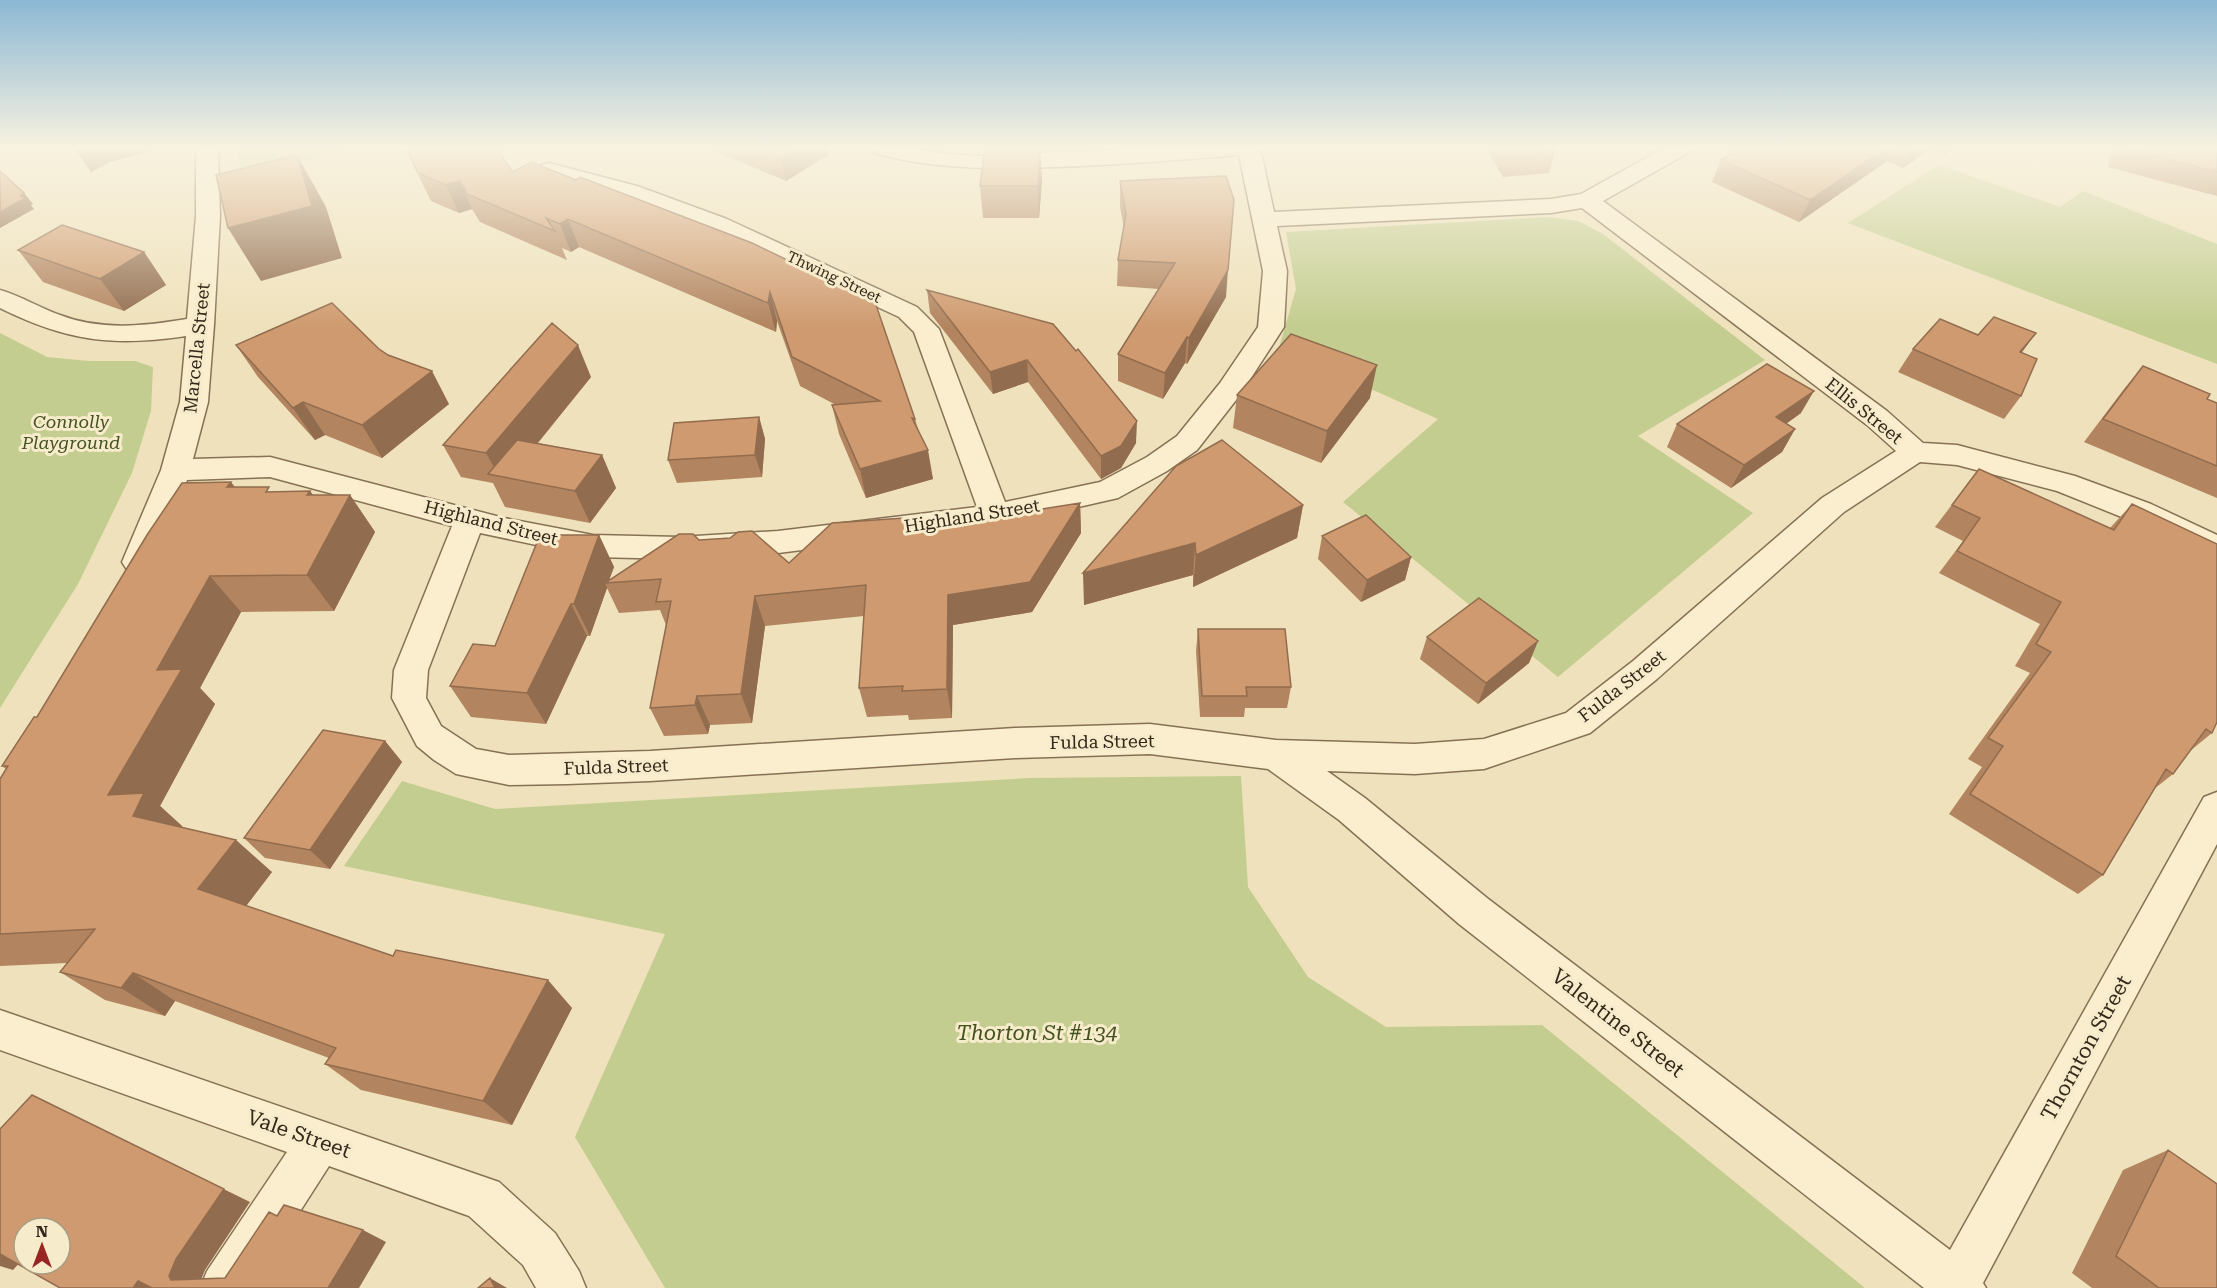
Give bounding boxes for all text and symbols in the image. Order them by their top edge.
street label: Thwing Street [784,247,884,307]
street label: Marcella Street [179,282,214,414]
street label: Ellis Street [1821,373,1907,448]
park label: Connolly Playground [21,411,120,453]
street label: Highland Street [903,494,1041,537]
street label: Highland Street [422,496,560,549]
street label: Fulda Street [1574,645,1670,726]
street label: Fulda Street [1049,730,1155,753]
street label: Fulda Street [563,754,669,779]
street label: Valentine Street [1547,964,1689,1082]
street label: Thornton Street [2036,971,2136,1125]
park label: Thorton St #134 [957,1021,1118,1045]
street label: Vale Street [244,1105,354,1163]
north arrow [12,1216,72,1276]
text: N [36,1222,48,1241]

